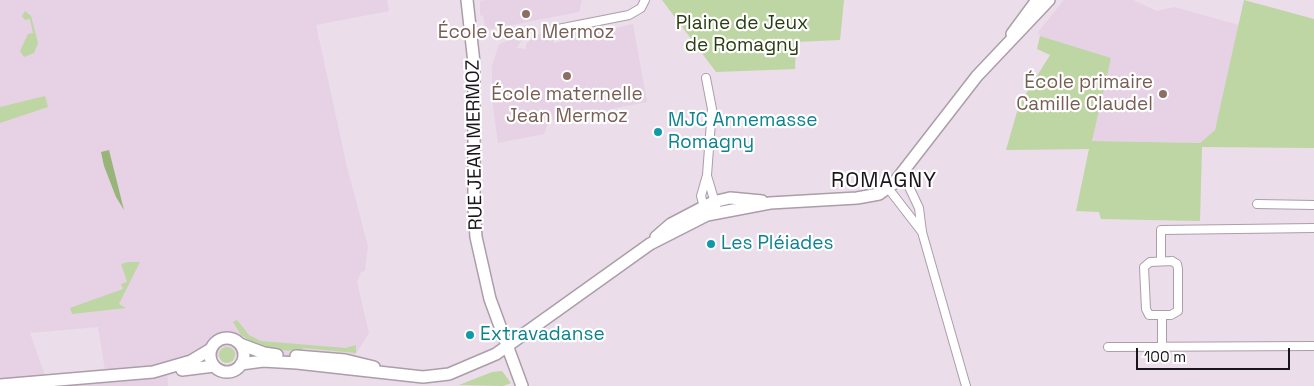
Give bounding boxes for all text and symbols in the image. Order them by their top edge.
marker: École Jean Mermoz [520,8,532,20]
park label: Plaine de Jeux de Romagny [676,13,808,57]
place label: École Jean Mermoz [438,22,614,44]
street label: RUE JEAN MERMOZ [462,60,488,230]
marker: École maternelle Jean Mermoz [561,70,573,82]
place label: École primaire Camille Claudel [1016,72,1153,116]
place label: École maternelle Jean Mermoz [491,84,643,128]
marker: École primaire Camille Claudel [1157,88,1169,100]
place label: MJC Annemasse Romagny [668,110,818,154]
marker: MJC Annemasse Romagny [652,126,664,138]
district label: ROMAGNY [830,168,938,194]
place label: Les Pléiades [721,233,834,255]
marker: Les Pléiades [705,238,717,250]
place label: Extravadanse [480,324,605,346]
marker: Extravadanse [464,329,476,341]
scale bar [1139,338,1293,370]
text: 100 m [1144,347,1186,366]

